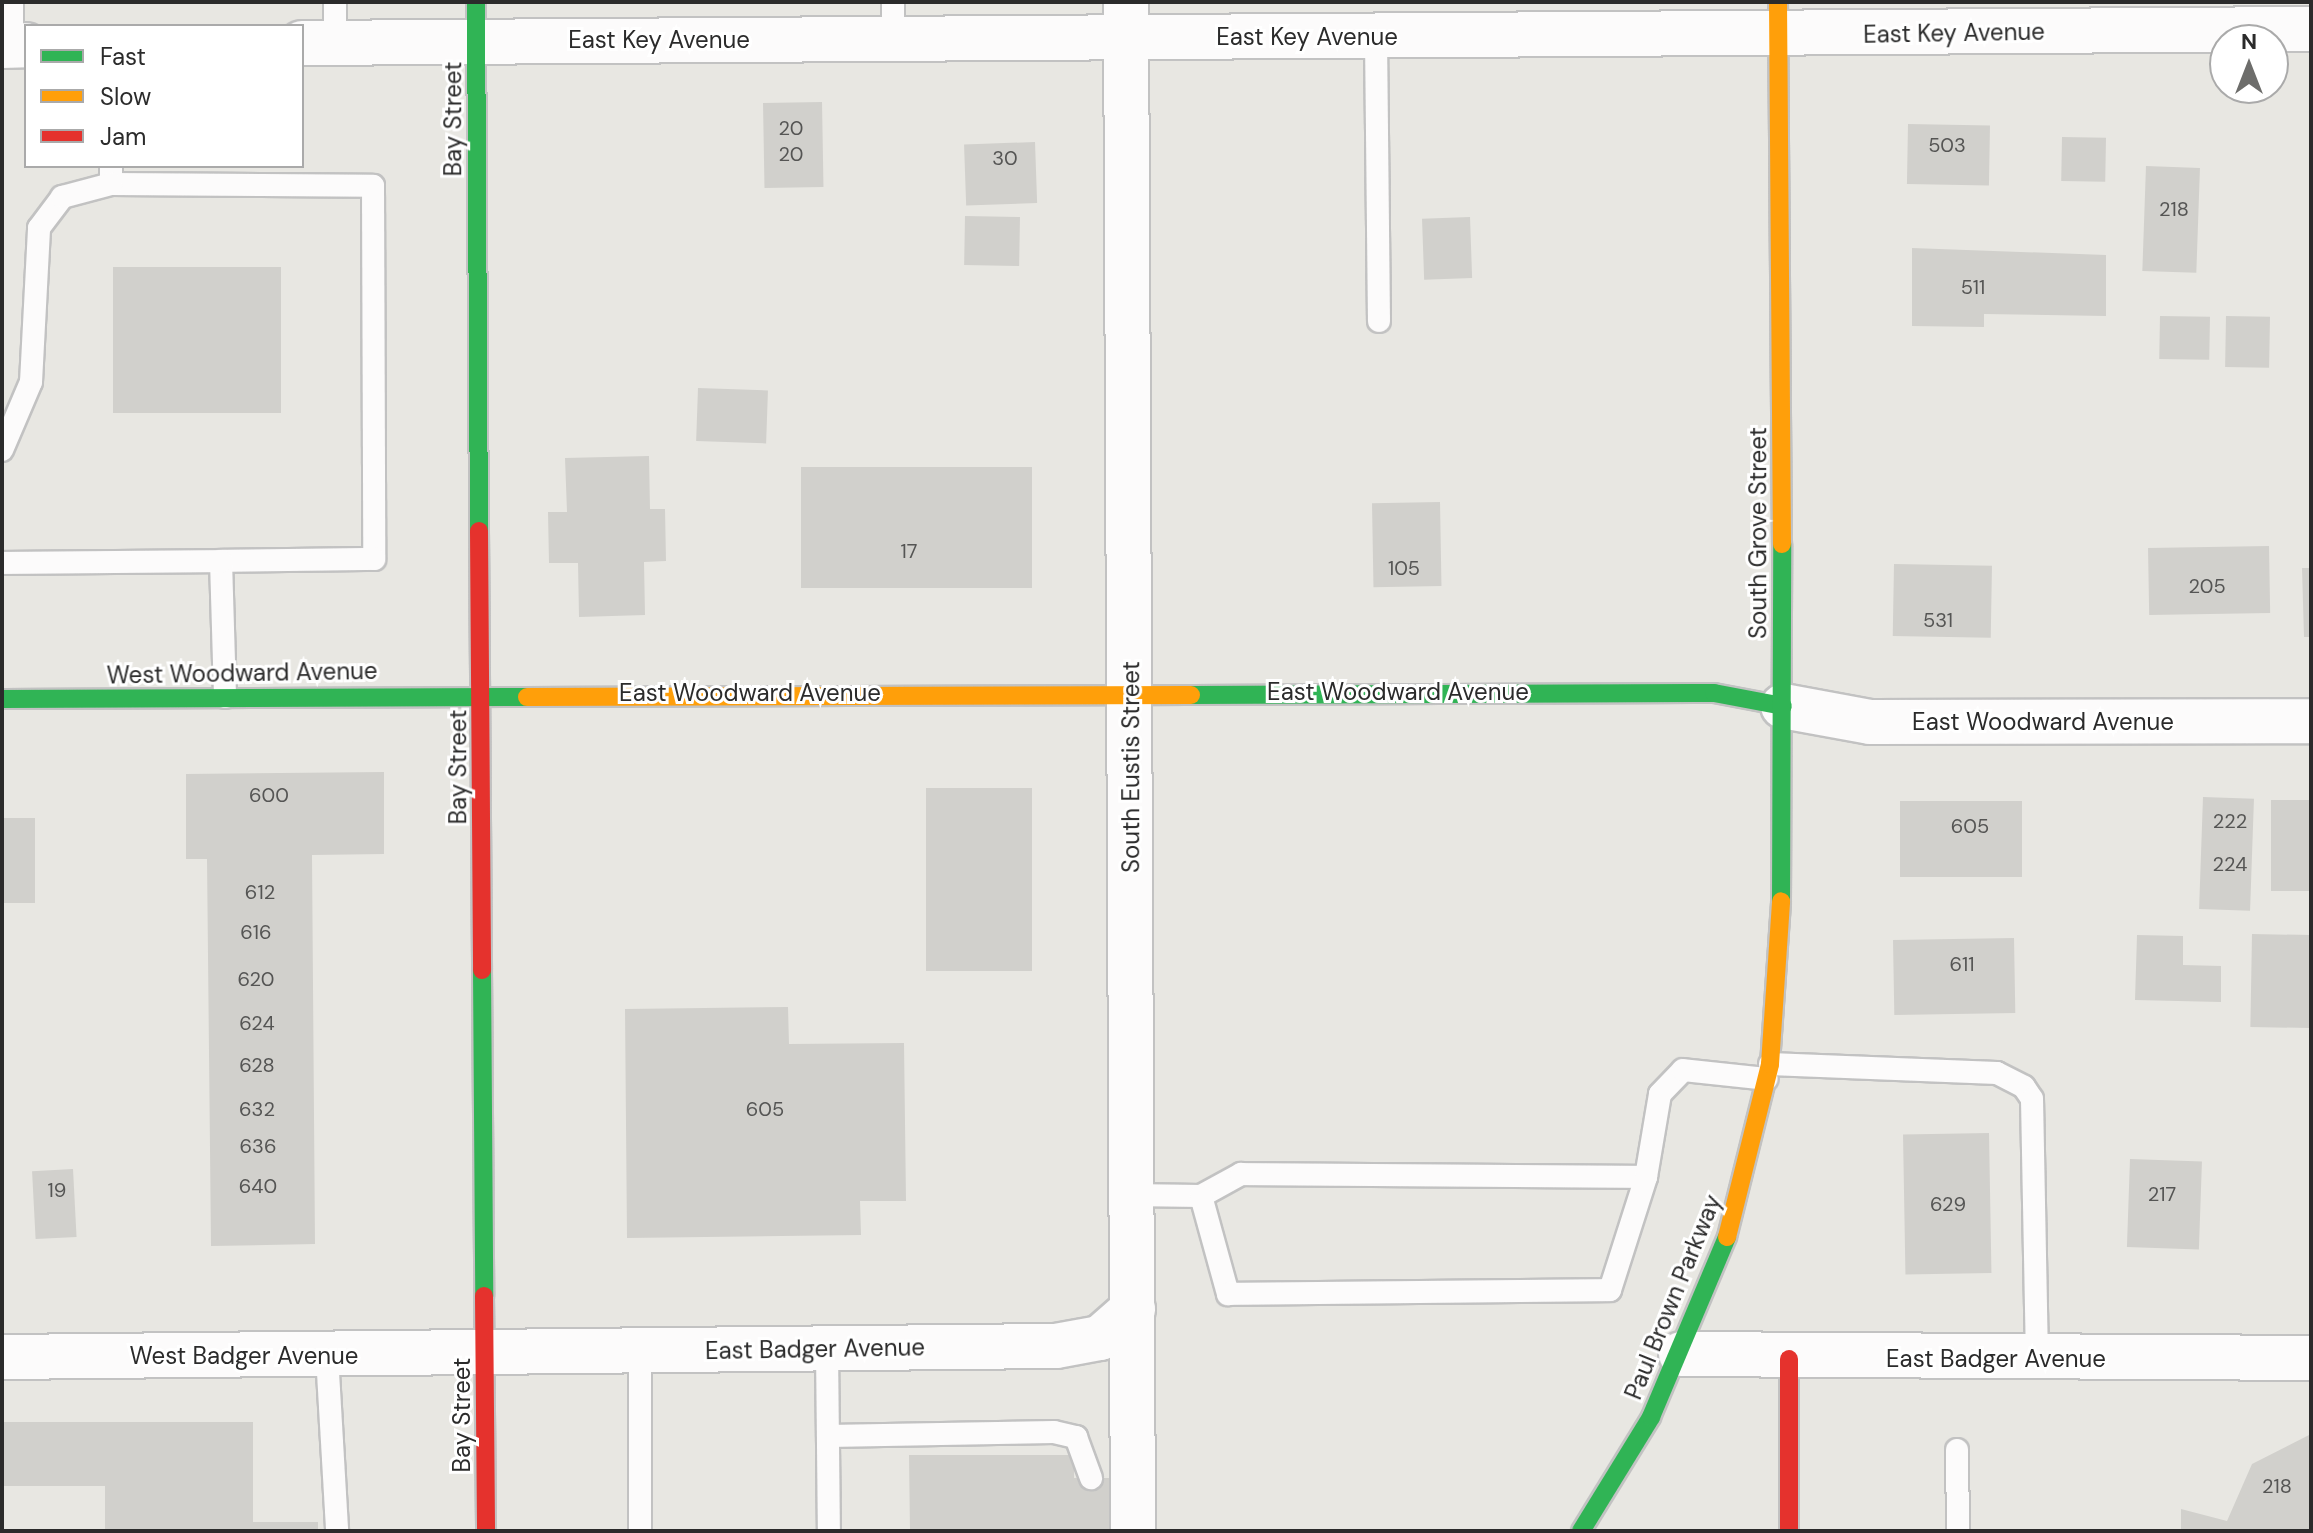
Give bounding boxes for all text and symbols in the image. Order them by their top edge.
street label: East Key Avenue [1863,17,2045,49]
street label: East Key Avenue [1216,23,1398,51]
legend [24,24,304,168]
north arrow [2209,24,2289,104]
street label: East Key Avenue [568,26,750,54]
text: N [2241,27,2257,56]
text: Fast [100,41,146,72]
street label: Bay Street [439,62,467,176]
text: Slow [100,81,151,112]
house number: 20 [779,116,803,140]
text: Jam [100,121,146,152]
house number: 503 [1928,133,1966,157]
house number: 20 [779,142,803,166]
house number: 30 [992,146,1018,170]
house number: 218 [2159,197,2189,221]
house number: 511 [1961,275,1985,299]
street label: South Grove Street [1744,427,1772,639]
house number: 17 [901,539,917,563]
house number: 105 [1388,556,1420,580]
house number: 205 [2188,574,2226,598]
house number: 531 [1923,608,1953,632]
street label: West Woodward Avenue [106,656,378,690]
street label: South Eustis Street [1117,661,1145,873]
street label: East Woodward Avenue [1267,678,1529,706]
street label: East Woodward Avenue [619,679,881,707]
street label: East Woodward Avenue [1912,708,2174,736]
street label: Bay Street [444,710,472,824]
house number: 600 [249,783,289,807]
house number: 222 [2213,809,2247,833]
house number: 605 [1951,814,1989,838]
house number: 224 [2213,852,2247,876]
house number: 612 [245,880,275,904]
house number: 616 [240,920,272,944]
house number: 611 [1949,952,1975,976]
house number: 620 [237,967,275,991]
house number: 624 [239,1011,275,1035]
house number: 628 [239,1053,275,1077]
house number: 632 [239,1097,275,1121]
house number: 605 [746,1097,784,1121]
house number: 636 [240,1134,276,1158]
house number: 640 [239,1174,277,1198]
house number: 19 [48,1178,66,1202]
house number: 217 [2148,1182,2176,1206]
street label: Paul Brown Parkway [1619,1190,1727,1404]
house number: 629 [1930,1192,1966,1216]
street label: East Badger Avenue [705,1333,925,1365]
street label: West Badger Avenue [130,1342,358,1370]
street label: East Badger Avenue [1886,1345,2106,1373]
street label: Bay Street [448,1358,476,1472]
house number: 218 [2262,1474,2292,1498]

